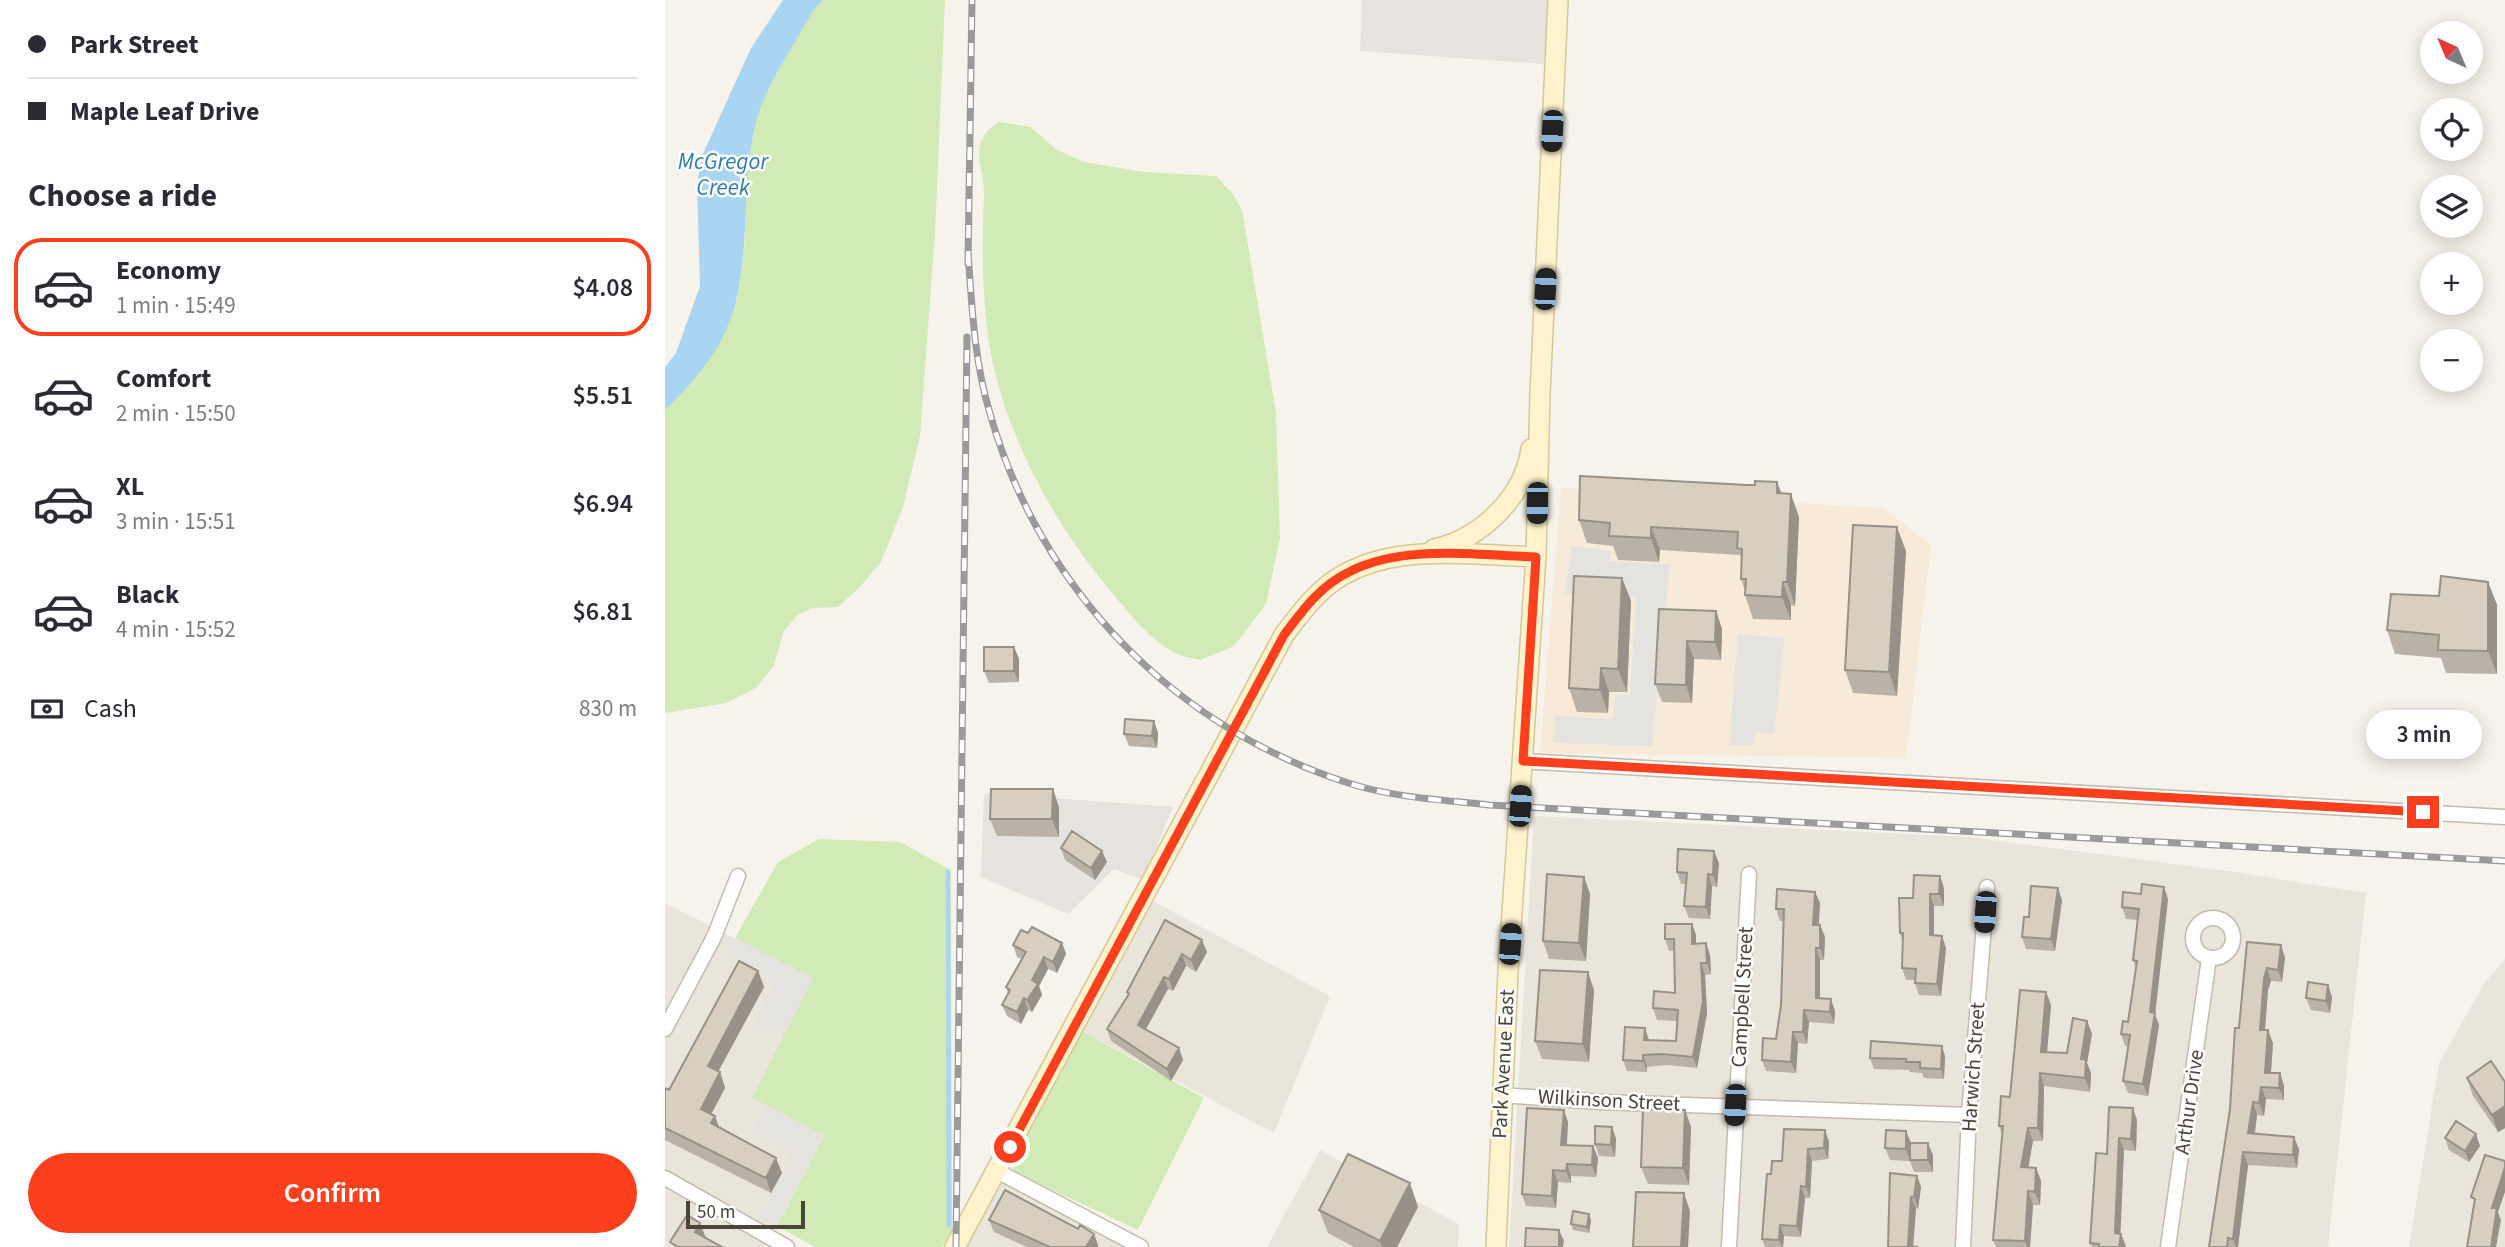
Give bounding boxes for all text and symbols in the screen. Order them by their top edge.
north arrow [2420,21,2483,84]
map controls [2420,21,2483,392]
text: Park Street [70,26,199,63]
text: Maple Leaf Drive [70,93,259,130]
button: locate [2420,98,2483,161]
car [1541,109,1564,153]
water label: McGregor Creek [678,145,769,204]
text: Choose a ride [28,173,217,219]
button: layers [2420,175,2483,238]
text: Economy [116,252,221,289]
button: + [2420,252,2483,315]
icon: car [32,256,95,319]
car [1534,267,1557,311]
text: $4.08 [572,269,633,306]
text: 1 min · 15:49 [116,289,236,322]
button: − [2420,329,2483,392]
text: Comfort [116,360,211,397]
icon: car [32,364,95,427]
text: $5.51 [572,377,633,414]
text: 2 min · 15:50 [116,397,236,430]
text: XL [116,468,144,505]
icon: car [32,472,95,535]
car [1527,482,1548,524]
text: $6.94 [572,485,633,522]
text: 3 min · 15:51 [116,505,236,538]
text: Black [116,576,179,613]
icon: car [32,580,95,643]
text: $6.81 [572,593,633,630]
text: 4 min · 15:52 [116,613,236,646]
icon: cash [28,690,66,728]
text: Cash [84,690,137,727]
text: 830 m [579,692,637,725]
callout: 3 min [2365,710,2481,760]
text: 3 min [2397,718,2451,751]
car [1509,784,1532,828]
route end [2407,796,2439,828]
car [1974,890,1997,934]
car [1499,922,1522,966]
street label: Campbell Street [1723,926,1761,1068]
street label: Park Avenue East [1484,989,1522,1139]
street label: Harwich Street [1954,1001,1992,1133]
street label: Arthur Drive [2167,1048,2211,1156]
street label: Wilkinson Street [1537,1081,1681,1119]
car [1724,1083,1747,1127]
route start [994,1131,1026,1163]
button: Confirm [28,1153,637,1233]
scale bar [686,1198,805,1230]
text: 50 m [697,1199,735,1226]

